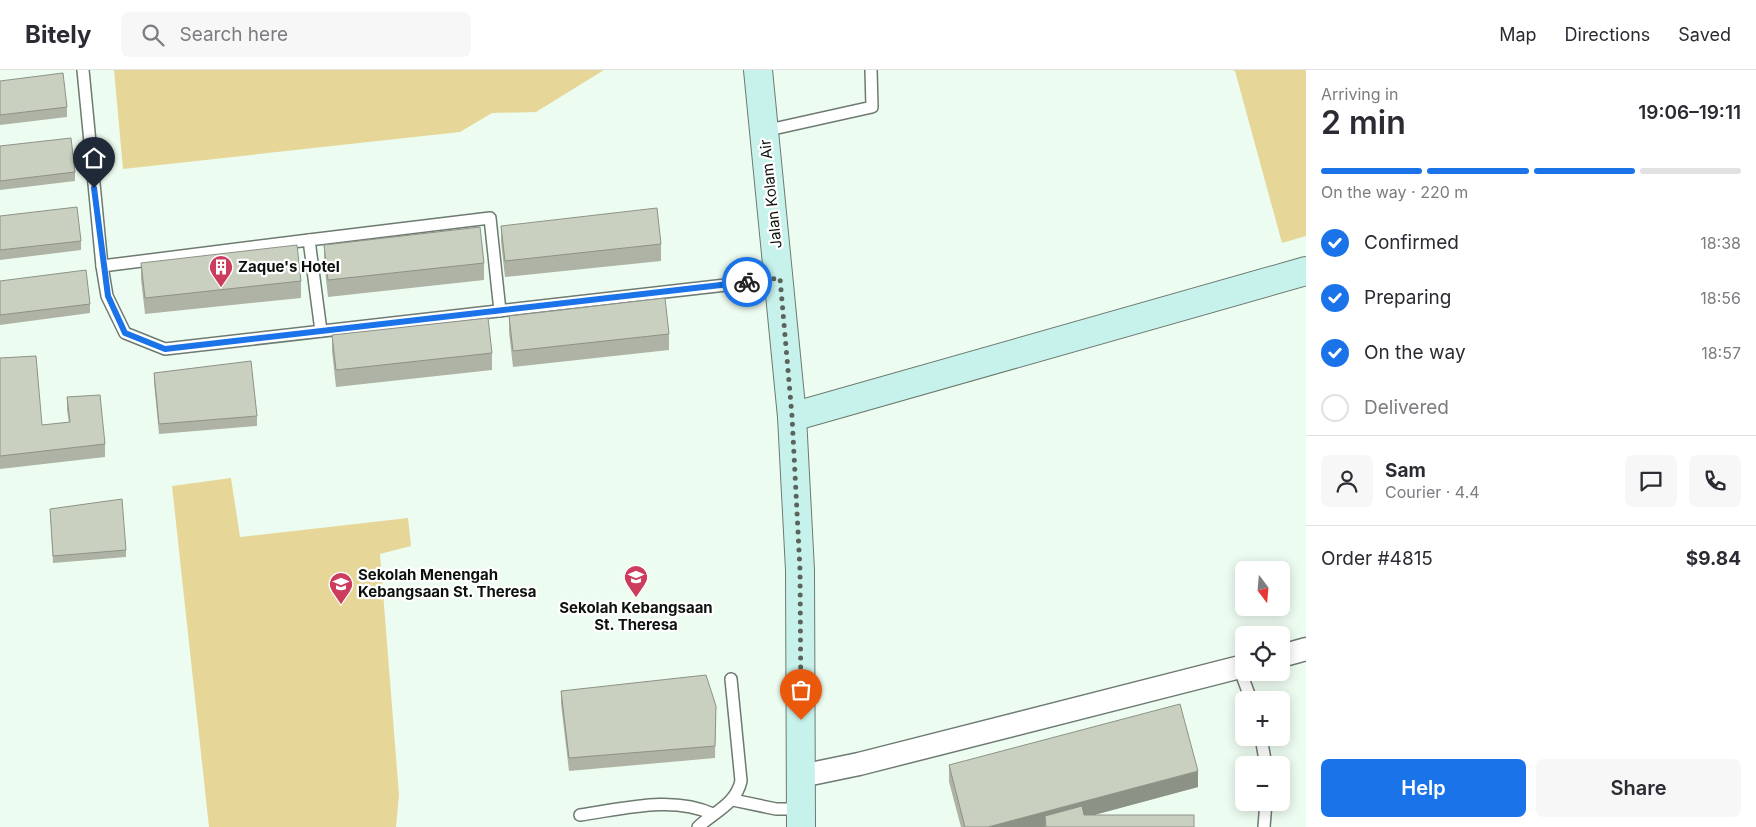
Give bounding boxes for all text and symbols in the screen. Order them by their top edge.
search box [121,12,471,57]
text: Bitely [25,20,91,49]
icon: search [139,21,167,49]
text: Search here [179,23,288,46]
text: Map [1499,24,1537,45]
text: Directions [1565,24,1650,45]
text: Saved [1678,24,1731,45]
text: Arriving in [1321,84,1398,104]
text: 19:06–19:11 [1638,101,1741,124]
text: 2 min [1321,103,1406,142]
pin [73,137,115,188]
street label: Jalan Kolam Air [755,138,786,250]
icon: home [80,144,108,172]
text: On the way · 220 m [1321,182,1468,202]
icon: check [1321,229,1349,257]
text: Confirmed [1364,231,1459,254]
text: 18:38 [1700,233,1741,253]
building icon: Zaque's Hotel [208,254,234,288]
place label: Zaque's Hotel [238,257,340,276]
courier [722,257,772,307]
icon: bike [733,268,761,296]
icon: check [1321,284,1349,312]
text: Preparing [1364,286,1451,309]
text: 18:56 [1700,288,1741,308]
icon: check [1321,339,1349,367]
text: On the way [1364,341,1466,364]
text: 18:57 [1701,343,1741,363]
text: Delivered [1364,396,1449,419]
button: person [1321,455,1373,507]
button: chat [1625,455,1677,507]
button: phone [1689,455,1741,507]
text: Sam [1385,459,1426,482]
text: Courier · 4.4 [1385,482,1480,502]
text: Order #4815 [1321,547,1433,570]
text: $9.84 [1686,547,1741,570]
north arrow [1235,561,1290,616]
map controls [1235,561,1290,811]
school or university icon: Sekolah Kebangsaan St. Theresa [623,564,649,598]
place label: Sekolah Menengah Kebangsaan St. Theresa [358,565,536,601]
school or university icon: Sekolah Menengah Kebangsaan St. Theresa [328,571,354,605]
place label: Sekolah Kebangsaan St. Theresa [559,598,713,634]
button: locate [1235,626,1290,681]
pin [780,669,822,720]
icon: bag [787,676,815,704]
button: + [1235,691,1290,746]
button: − [1235,756,1290,811]
button: Help [1321,759,1526,817]
button: Share [1536,759,1741,817]

